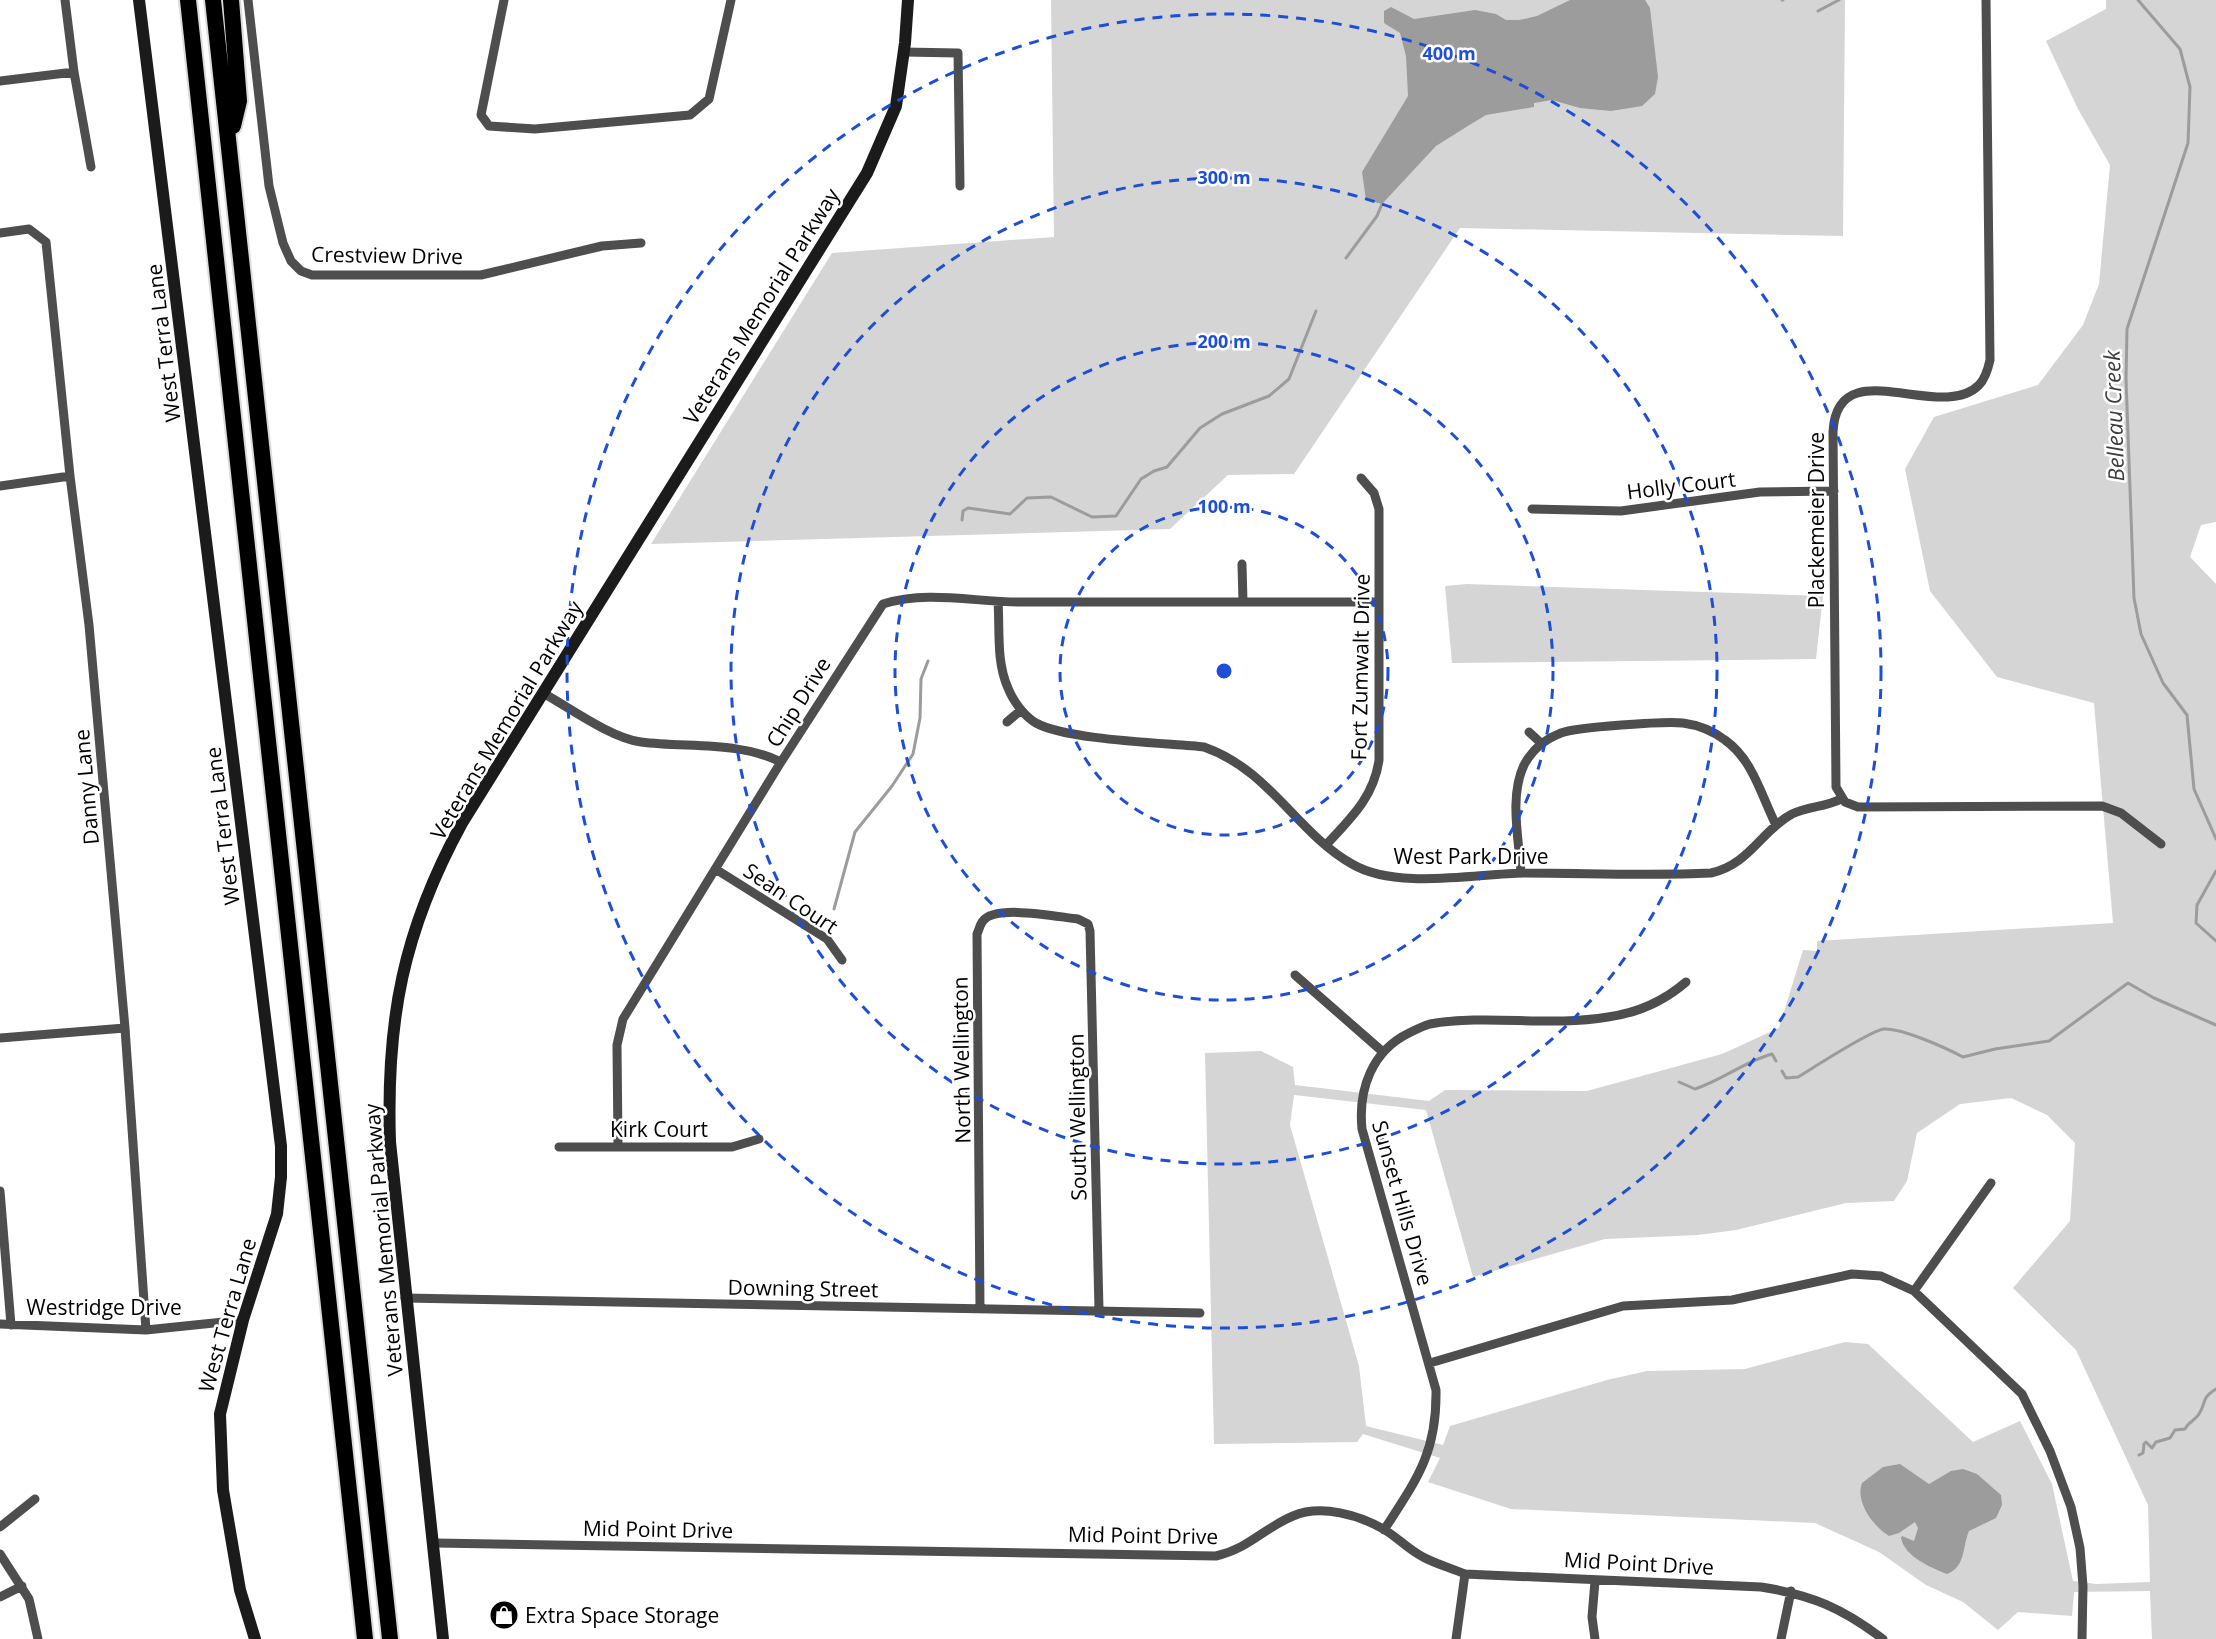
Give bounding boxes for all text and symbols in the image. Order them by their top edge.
text: 400 m [1422,41,1476,65]
text: 300 m [1197,165,1251,189]
street label: Veterans Memorial Parkway [677,182,846,429]
street label: Crestview Drive [311,240,463,270]
street label: West Terra Lane [139,262,187,424]
text: 200 m [1197,329,1251,353]
water label: Belleau Creek [2096,349,2130,482]
street label: Plackemeier Drive [1802,432,1830,608]
street label: Holly Court [1625,464,1737,506]
text: 100 m [1197,494,1251,518]
street label: Fort Zumwalt Drive [1344,573,1376,761]
street label: Veterans Memorial Parkway [424,595,589,844]
street label: Chip Drive [759,652,837,752]
centre of rings [1214,661,1234,681]
street label: Danny Lane [67,728,105,846]
street label: West Terra Lane [198,745,246,907]
street label: West Park Drive [1394,842,1548,870]
street label: Sean Court [738,856,844,940]
street label: North Wellington [946,976,976,1144]
street label: South Wellington [1062,1033,1092,1201]
street label: Veterans Memorial Parkway [357,1102,409,1378]
street label: Kirk Court [610,1115,708,1143]
street label: Sunset Hills Drive [1366,1117,1440,1289]
street label: West Terra Lane [192,1235,262,1395]
street label: Downing Street [727,1273,879,1303]
street label: Westridge Drive [26,1293,182,1321]
street label: Mid Point Drive [583,1514,733,1544]
street label: Mid Point Drive [1068,1520,1218,1550]
street label: Mid Point Drive [1563,1545,1715,1581]
shop icon: Extra Space Storage [488,1599,520,1631]
place label: Extra Space Storage [525,1601,719,1629]

